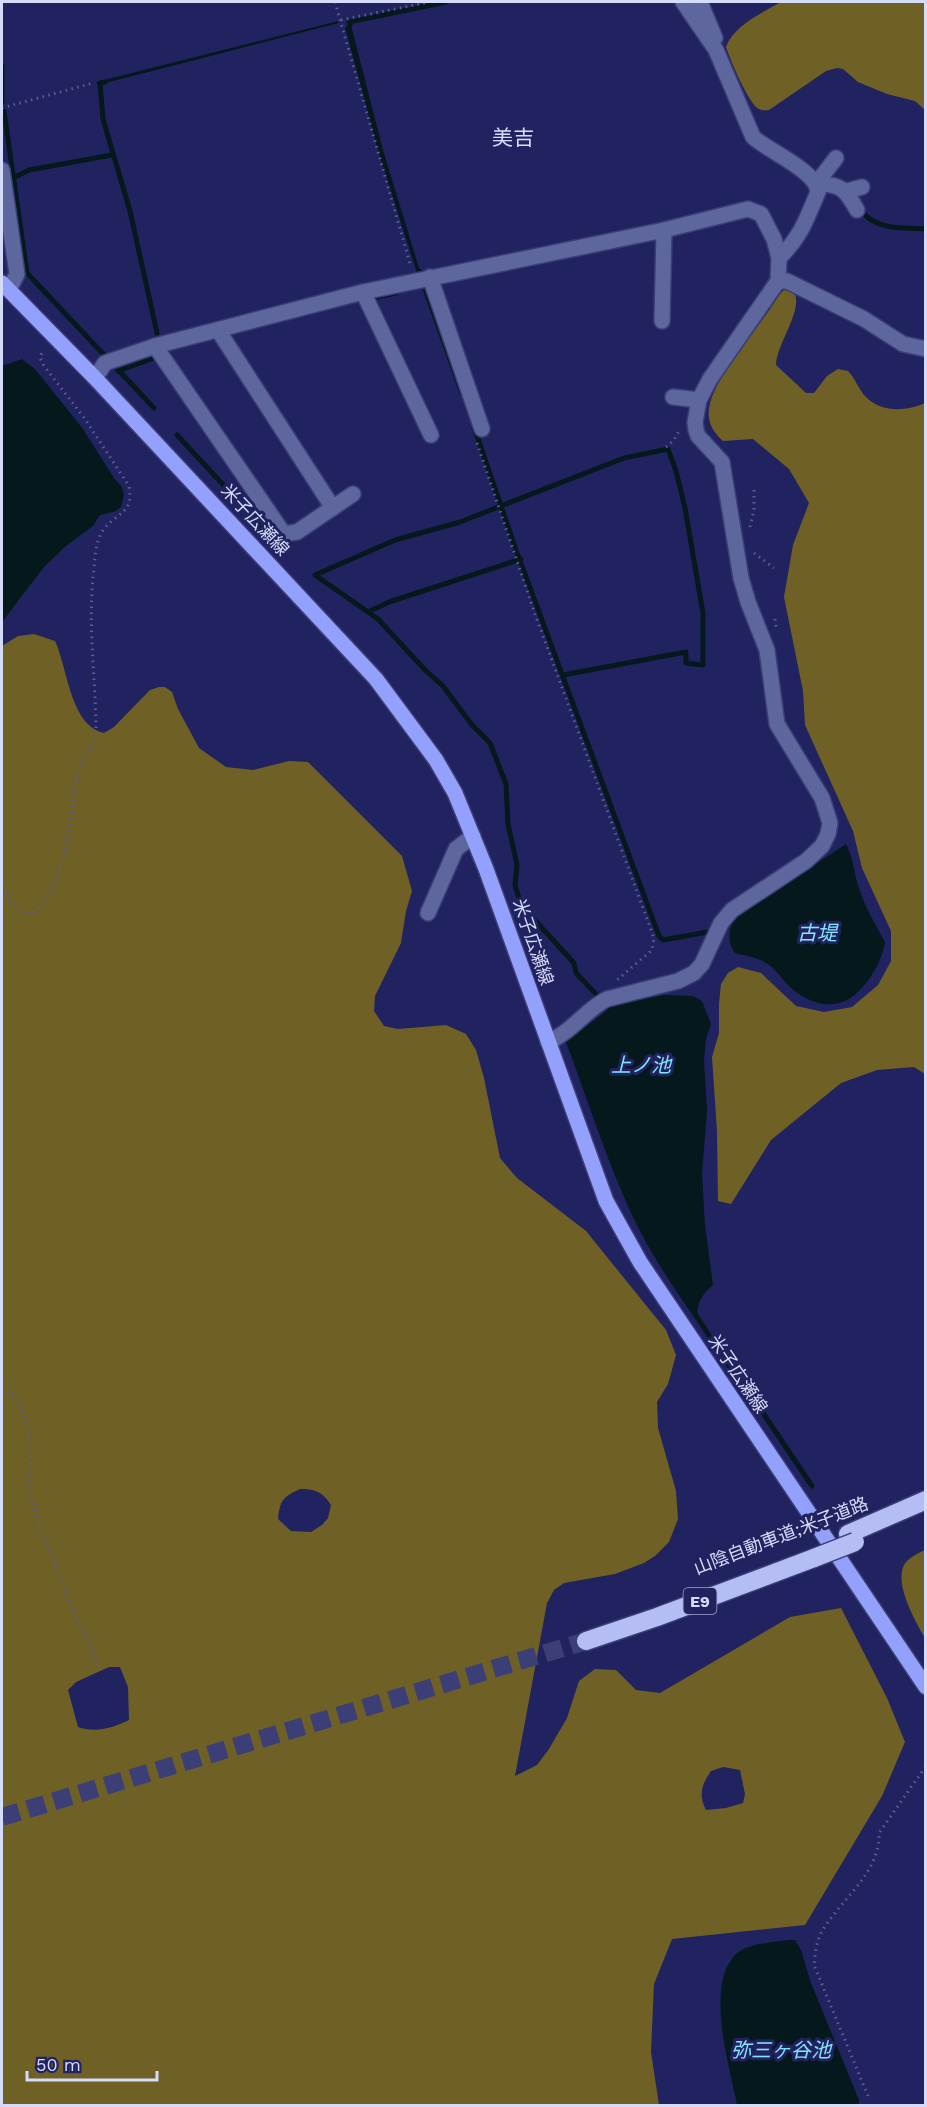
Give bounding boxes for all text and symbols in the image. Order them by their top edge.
district label: 美吉 [492,125,534,150]
street label: 米子広瀬線 [217,480,294,560]
street label: 米子広瀬線 [509,896,558,988]
water label: 古堤 [797,921,839,945]
water label: 上ノ池 [611,1053,673,1077]
street label: 米子広瀬線 [705,1331,772,1417]
street label: 山陰自動車道;米子道路 [691,1493,871,1579]
road number: E9 [684,1588,716,1614]
water label: 弥三ヶ谷池 [731,2038,833,2062]
scale bar [27,2044,158,2082]
text: 50 m [36,2054,81,2075]

